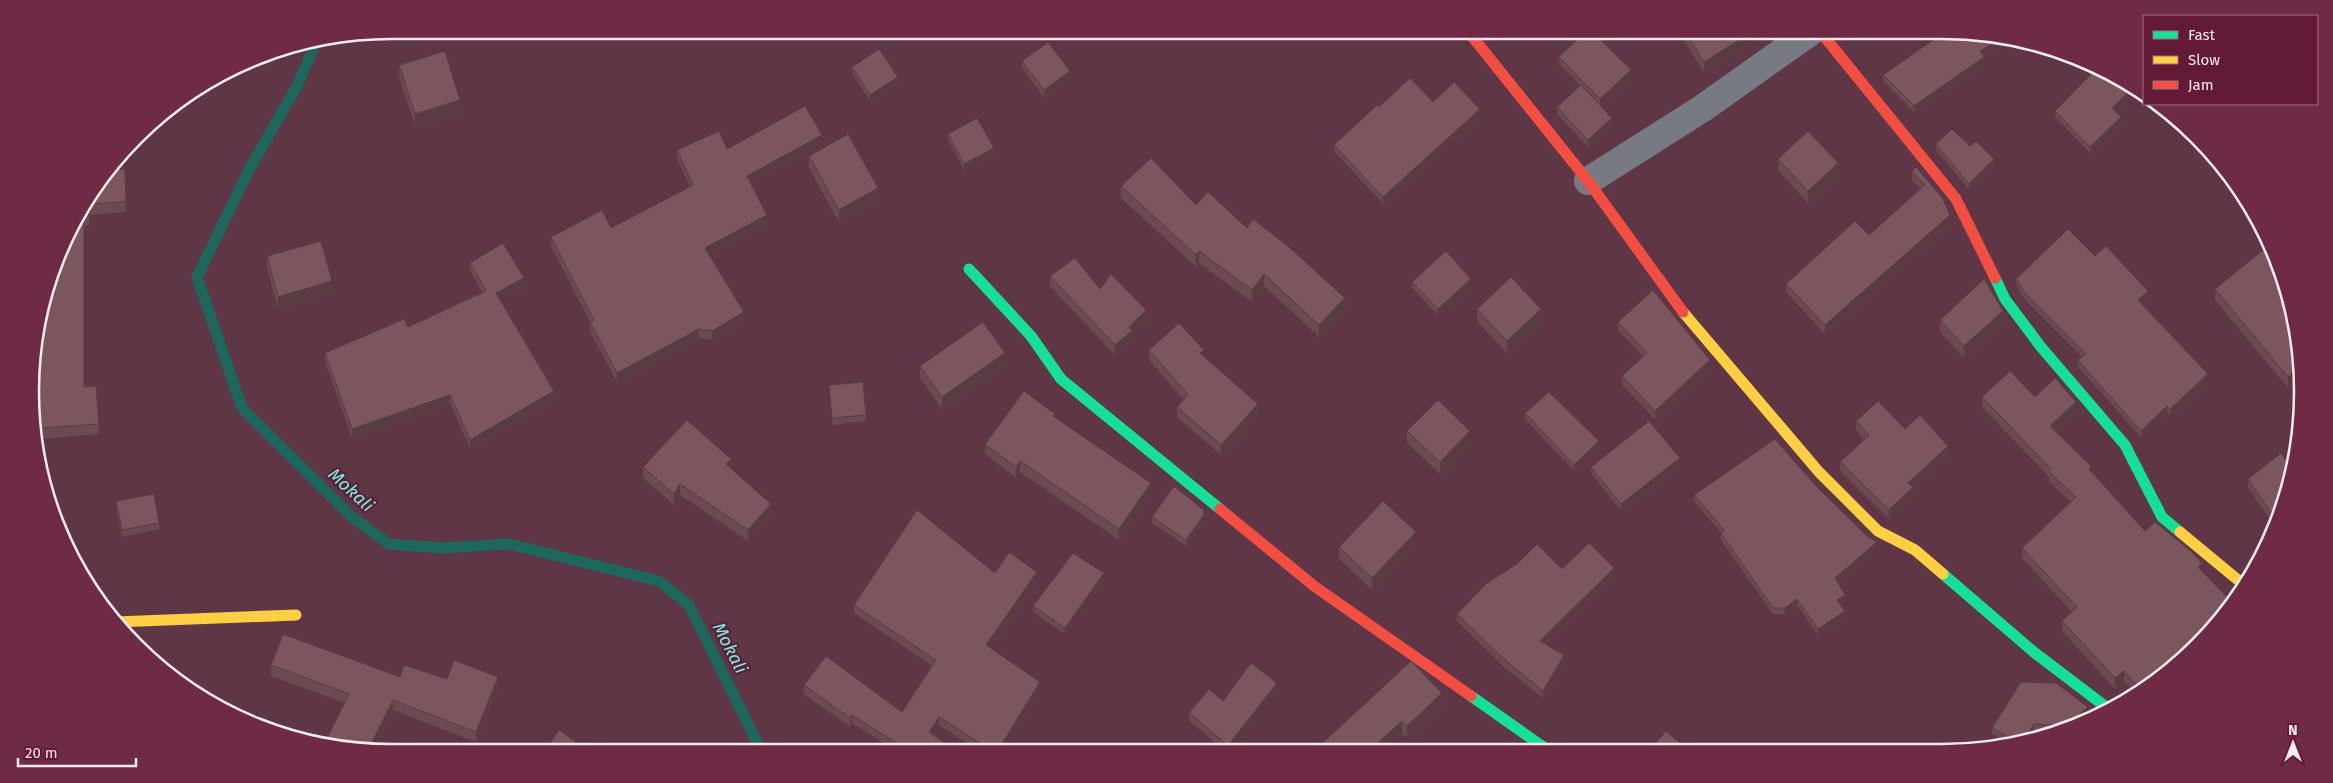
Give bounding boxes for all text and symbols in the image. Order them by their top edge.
legend [2143,15,2318,105]
text: Fast [2188,26,2215,44]
text: Slow [2188,51,2220,69]
text: Jam [2188,76,2214,94]
water label: Mokali [324,463,378,517]
water label: Mokali [708,619,752,677]
north arrow [2268,718,2318,768]
text: N [2288,722,2298,739]
scale bar [18,736,135,768]
text: 20 m [25,744,58,762]

